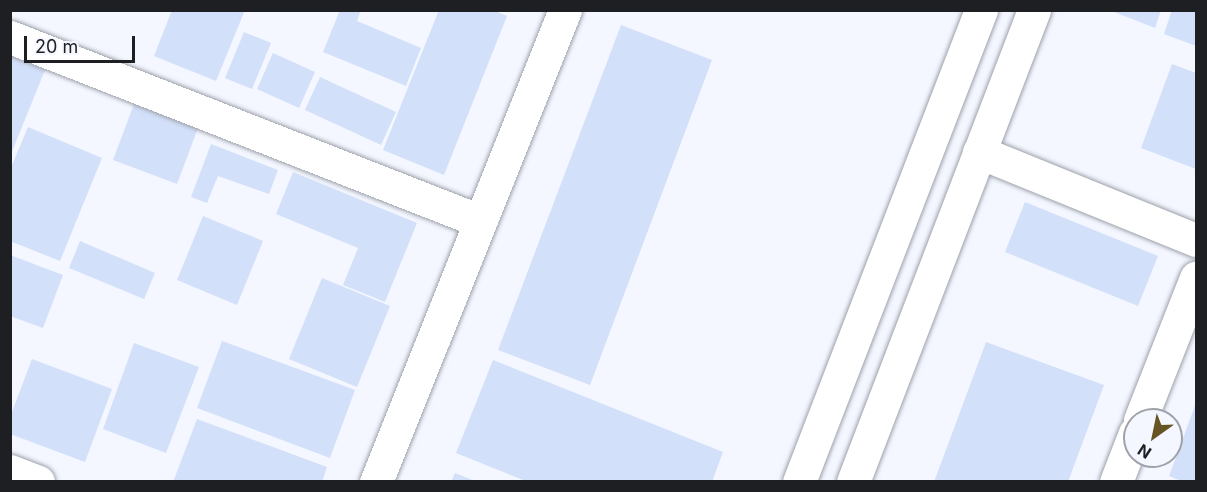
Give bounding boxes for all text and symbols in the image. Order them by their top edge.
scale bar [27,24,138,62]
text: 20 m [35,36,78,57]
north arrow [1123,408,1183,468]
text: N [1134,440,1155,463]

